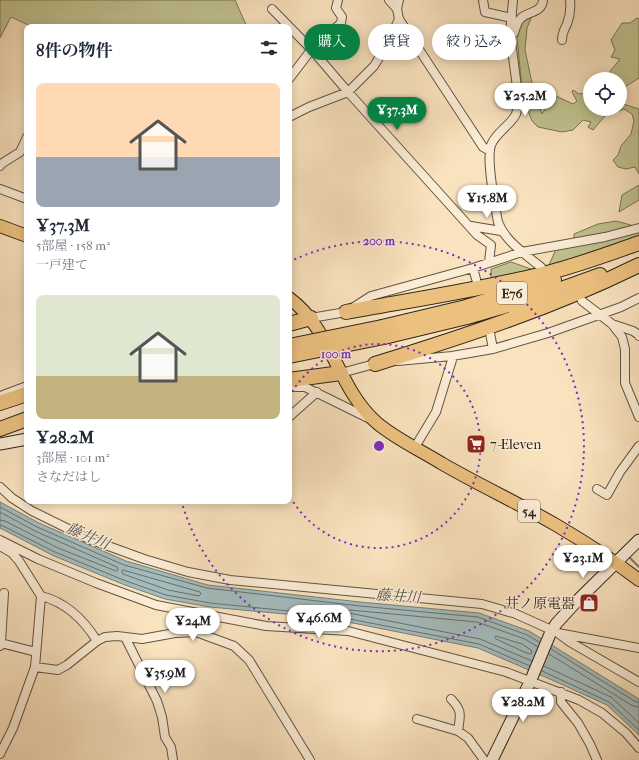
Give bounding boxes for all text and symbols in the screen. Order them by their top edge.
chip: 購入 [304,24,360,60]
chip: 賃貸 [368,24,424,60]
chip: 絞り込み [432,24,516,60]
icon: filters [258,37,280,59]
text: 8件の物件 [36,40,113,60]
map controls [583,72,627,116]
button: locate [583,72,627,116]
pin: ¥25.2M [492,83,558,117]
text: ¥25.2M [503,88,547,103]
pin: ¥37.3M [364,97,430,131]
text: ¥37.3M [376,102,418,117]
icon: home [122,109,194,181]
pin: ¥15.8M [454,185,520,219]
text: ¥15.8M [466,190,508,205]
text: ¥37.3M [36,215,90,235]
text: 200 m [363,234,396,248]
text: 5部屋 · 158 m² [36,238,110,253]
text: 一戸建て [36,257,88,272]
road number: E76 [497,282,527,304]
icon: home [122,321,194,393]
text: 100 m [321,347,352,361]
text: ¥28.2M [36,427,94,447]
supermarket icon: 7-Eleven [465,433,487,455]
place label: 7-Eleven [490,436,541,453]
centre of rings [372,439,386,453]
text: 3部屋 · 101 m² [36,450,109,465]
text: さなだはし [36,469,101,484]
road number: 54 [518,500,540,522]
water label: 藤井川 [64,519,114,554]
pin: ¥23.1M [550,545,616,579]
text: ¥23.1M [562,550,604,565]
water label: 藤井川 [375,585,423,607]
shop icon: 井ノ原電器 [578,592,600,614]
place label: 井ノ原電器 [505,595,575,612]
pin: ¥46.6M [286,605,352,639]
pin: ¥24M [169,608,217,642]
text: ¥46.6M [296,610,342,625]
text: ¥24M [175,613,211,628]
pin: ¥35.9M [132,660,198,694]
text: ¥35.9M [144,665,186,680]
pin: ¥28.2M [490,689,556,723]
text: ¥28.2M [501,694,545,709]

